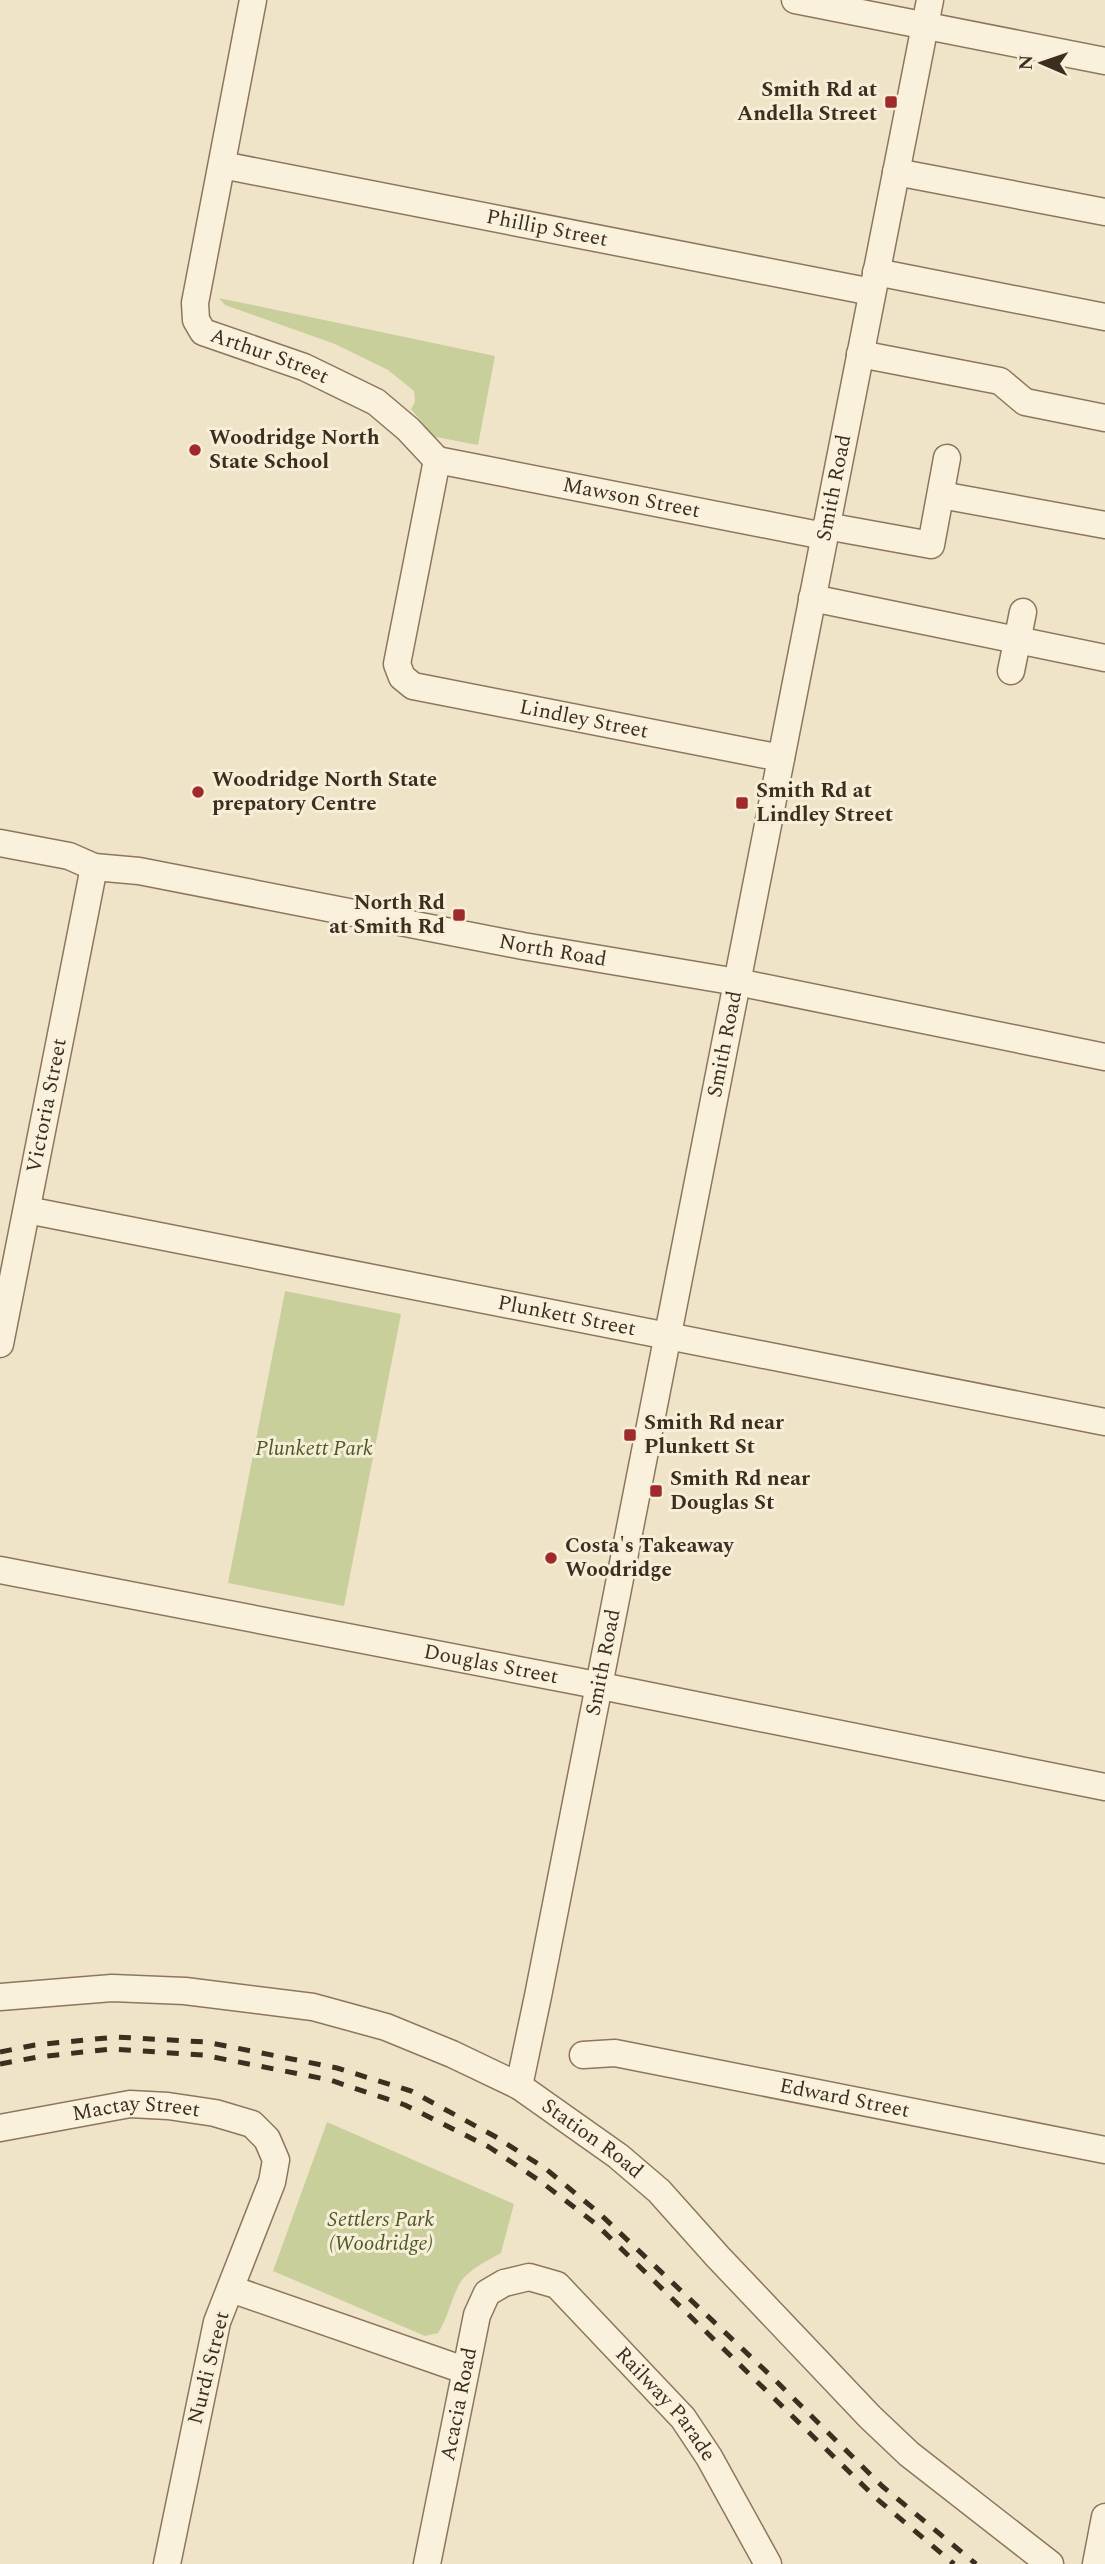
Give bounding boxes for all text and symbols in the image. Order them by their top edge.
north arrow [1007,28,1077,98]
text: N [1012,54,1041,71]
place label: Smith Rd at Andella Street [737,74,877,130]
marker: Smith Rd at Andella Street [883,94,899,110]
street label: Phillip Street [483,201,610,256]
street label: Arthur Street [206,320,334,393]
place label: Woodridge North State School [209,422,380,478]
street label: Smith Road [808,432,860,544]
marker: Woodridge North State School [187,442,203,458]
street label: Mawson Street [560,469,703,527]
street label: Lindley Street [517,691,651,748]
place label: Woodridge North State prepatory Centre [212,764,437,820]
place label: Smith Rd at Lindley Street [756,775,893,831]
marker: Woodridge North State prepatory Centre [190,784,206,800]
marker: Smith Rd at Lindley Street [734,795,750,811]
place label: North Rd at Smith Rd [329,887,445,943]
marker: North Rd at Smith Rd [451,907,467,923]
street label: North Road [496,926,609,976]
street label: Smith Road [699,988,751,1100]
street label: Victoria Street [18,1035,76,1176]
street label: Plunkett Street [495,1287,639,1345]
place label: Smith Rd near Plunkett St [644,1407,784,1463]
marker: Smith Rd near Plunkett St [622,1427,638,1443]
park label: Plunkett Park [255,1433,373,1465]
place label: Smith Rd near Douglas St [670,1463,810,1519]
marker: Smith Rd near Douglas St [648,1483,664,1499]
place label: Costa's Takeaway Woodridge [565,1530,735,1586]
marker: Costa's Takeaway Woodridge [543,1550,559,1566]
street label: Smith Road [577,1606,630,1718]
street label: Douglas Street [421,1636,561,1693]
street label: Edward Street [777,2070,912,2127]
street label: Mactay Street [70,2088,202,2130]
street label: Station Road [535,2091,650,2187]
park label: Settlers Park (Woodridge) [328,2204,435,2260]
street label: Nurdi Street [179,2308,239,2428]
street label: Railway Parade [607,2339,724,2468]
street label: Acacia Road [432,2345,486,2464]

